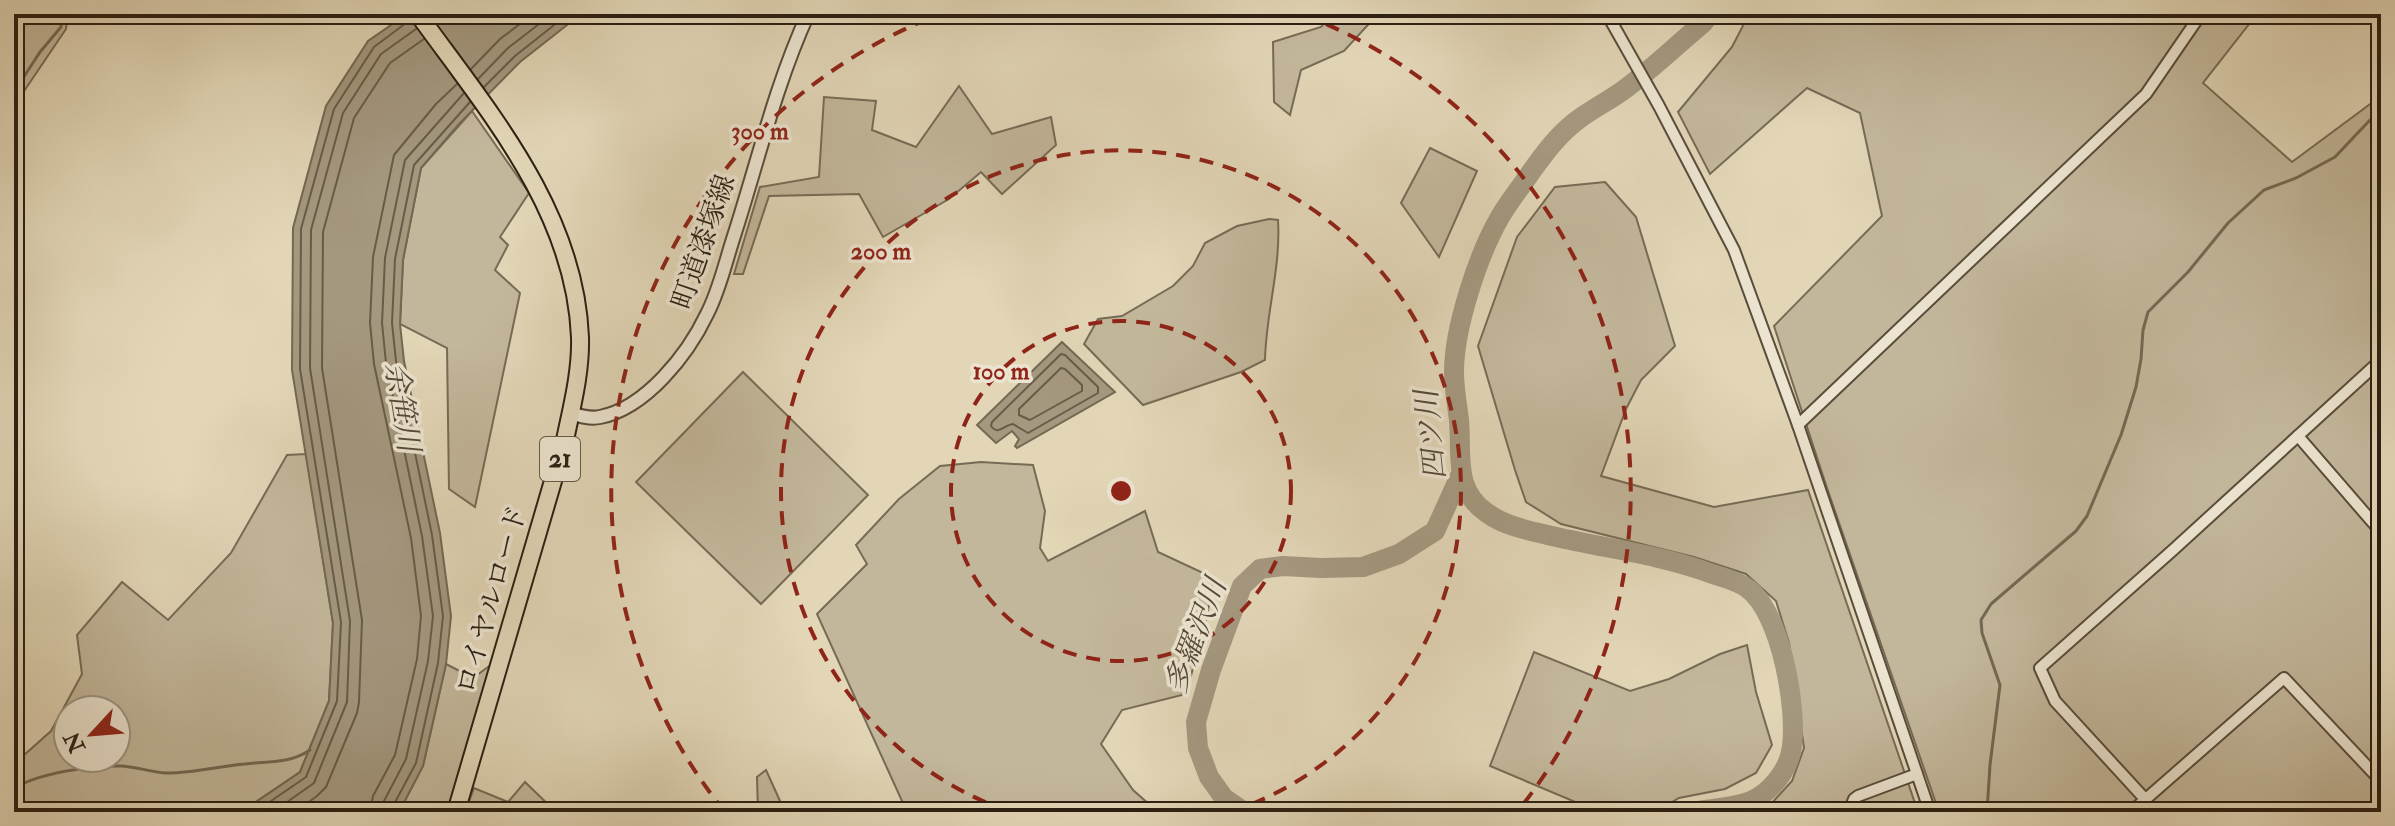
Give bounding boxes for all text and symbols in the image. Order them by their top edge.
text: 300 m [731,116,789,147]
street label: 町道漆塚線 [665,170,743,314]
text: 200 m [851,236,912,267]
text: 100 m [973,356,1030,387]
water label: 余笹川 [377,360,428,457]
water label: 四ツ川 [1408,385,1454,482]
road number: 21 [540,437,580,481]
centre of rings [1107,477,1135,505]
street label: ロイヤルロード [448,502,536,698]
water label: 多羅沢川 [1157,571,1236,699]
north arrow [52,694,132,774]
text: N [58,727,92,758]

